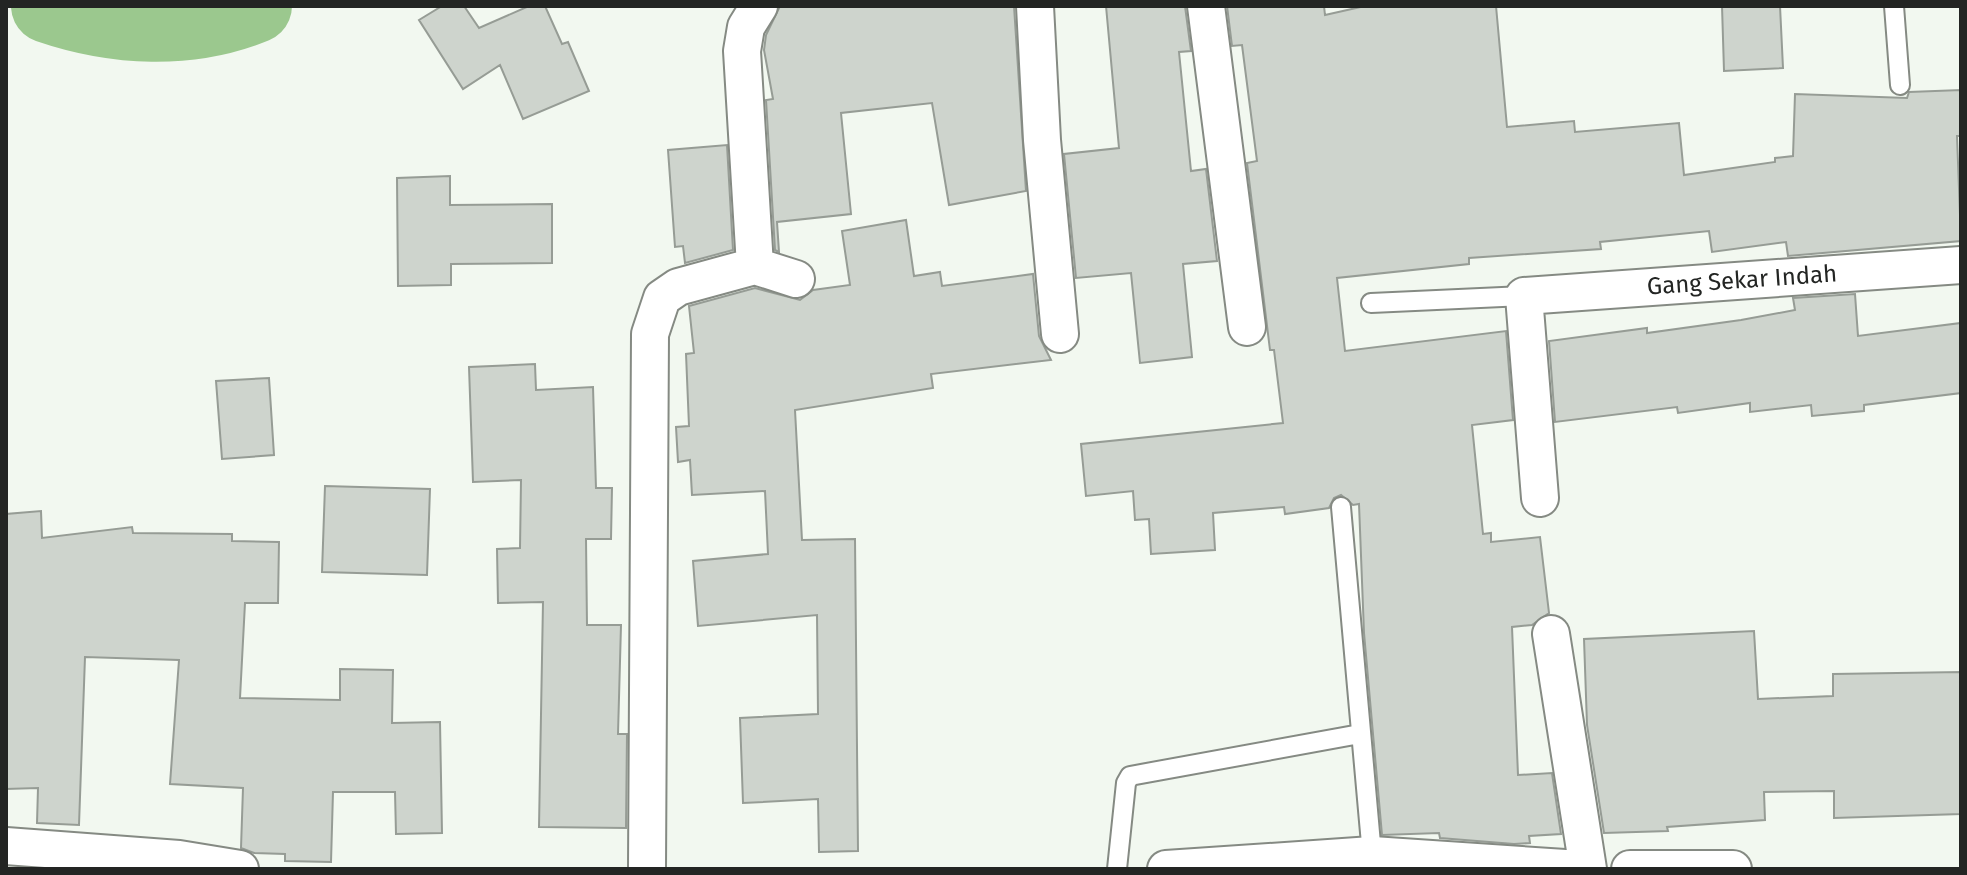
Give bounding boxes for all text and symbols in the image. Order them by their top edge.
street label: Gang Sekar Indah [1646,259,1838,301]

